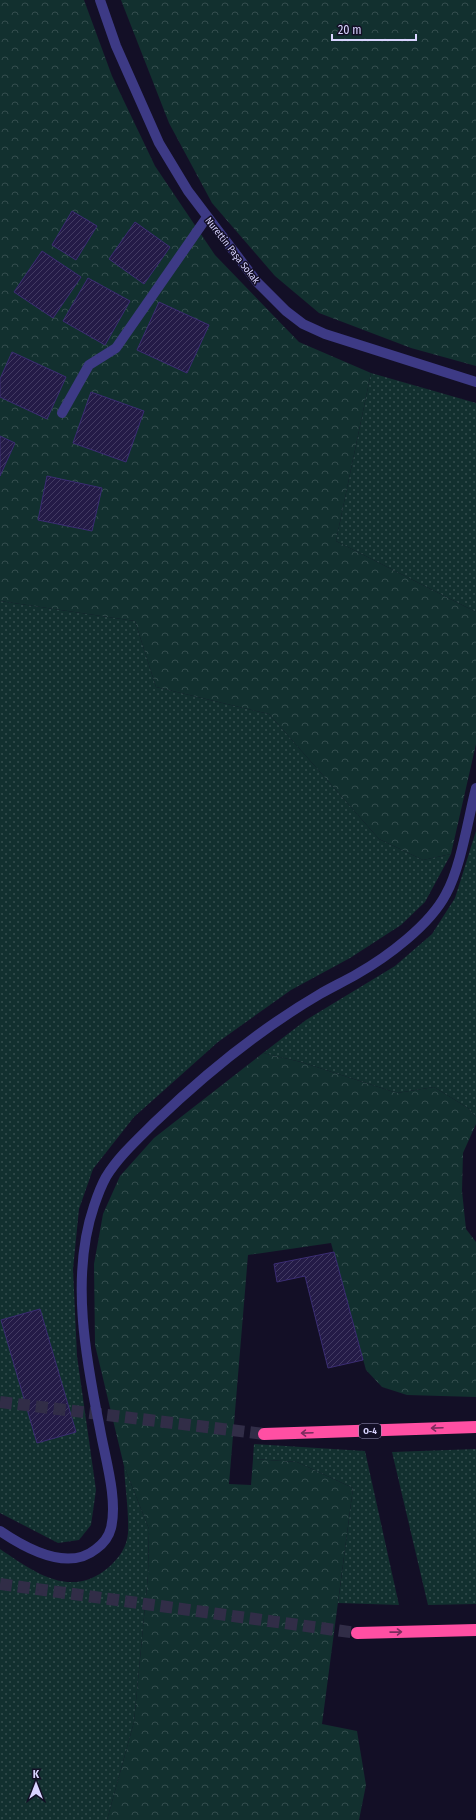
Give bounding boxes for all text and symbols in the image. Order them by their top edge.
scale bar [332,16,416,42]
text: 20 m [338,23,362,37]
street label: Nurettin Paşa Sokak [202,215,262,287]
road number: O-4 [359,1424,381,1438]
one-way arrow [431,1425,444,1432]
one-way arrow [301,1429,314,1437]
one-way arrow [389,1628,402,1636]
north arrow [16,1764,56,1804]
text: K [33,1768,40,1781]

